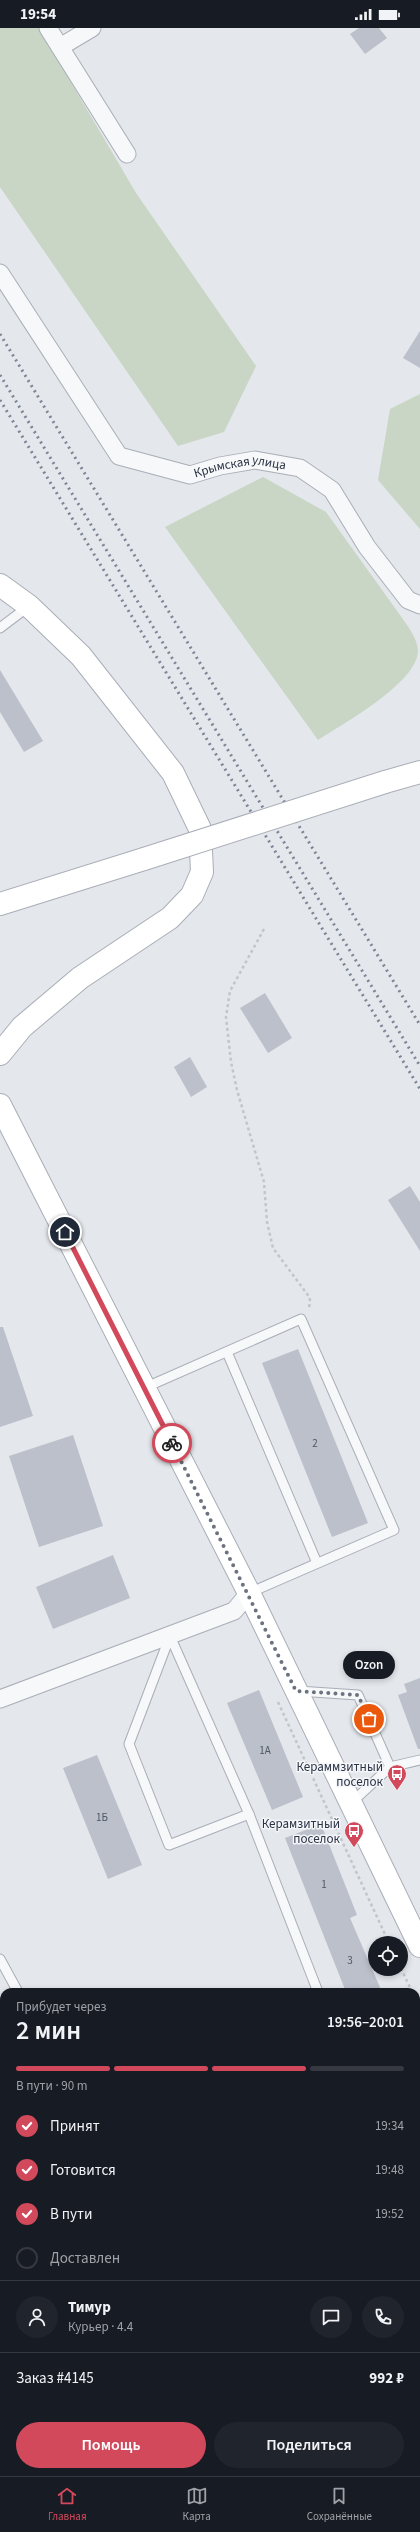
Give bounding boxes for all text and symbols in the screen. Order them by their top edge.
text: 19:54 [20,4,56,25]
street label: Крымская улица [191,451,287,482]
pin [48,1215,82,1249]
icon: home [54,1221,76,1243]
courier [152,1423,192,1463]
icon: bike [161,1432,183,1454]
house number: 2 [312,1436,318,1451]
callout: Ozon [343,1651,395,1679]
text: Ozon [355,1656,383,1674]
pin [352,1702,386,1736]
icon: bag [358,1708,380,1730]
house number: 1А [259,1743,271,1758]
place label: Кераммзитный поселок [296,1758,384,1791]
bus stop icon: Кераммзитный поселок [386,1763,408,1791]
house number: 1Б [96,1810,108,1825]
place label: Керамзитный поселок [262,1815,341,1848]
bus stop icon: Керамзитный поселок [343,1820,365,1848]
house number: 1 [321,1877,327,1892]
map controls [368,1936,408,1976]
button: locate [368,1936,408,1976]
house number: 3 [347,1953,353,1968]
text: Прибудет через [16,1998,106,2016]
text: 2 мин [16,2012,81,2049]
text: 19:56–20:01 [327,2012,404,2033]
text: В пути · 90 m [16,2077,88,2095]
icon: check [16,2115,38,2137]
text: Принят [50,2116,100,2137]
text: 19:34 [375,2117,404,2135]
icon: check [16,2159,38,2181]
text: Готовится [50,2160,116,2181]
text: 19:48 [375,2161,404,2179]
icon: check [16,2203,38,2225]
text: В пути [50,2204,93,2225]
text: 19:52 [375,2205,404,2223]
text: Доставлен [50,2248,120,2269]
button: person [16,2296,58,2338]
button: chat [310,2296,352,2338]
button: phone [362,2296,404,2338]
text: Тимур [68,2297,111,2318]
text: Курьер · 4.4 [68,2318,133,2336]
text: Заказ #4145 [16,2368,94,2389]
text: 992 ₽ [369,2368,404,2389]
button: Помощь [16,2422,206,2468]
button: Поделиться [214,2422,404,2468]
tab: Главная [48,2485,87,2524]
tab: Карта [183,2485,211,2524]
tab: Сохранённые [307,2485,372,2524]

